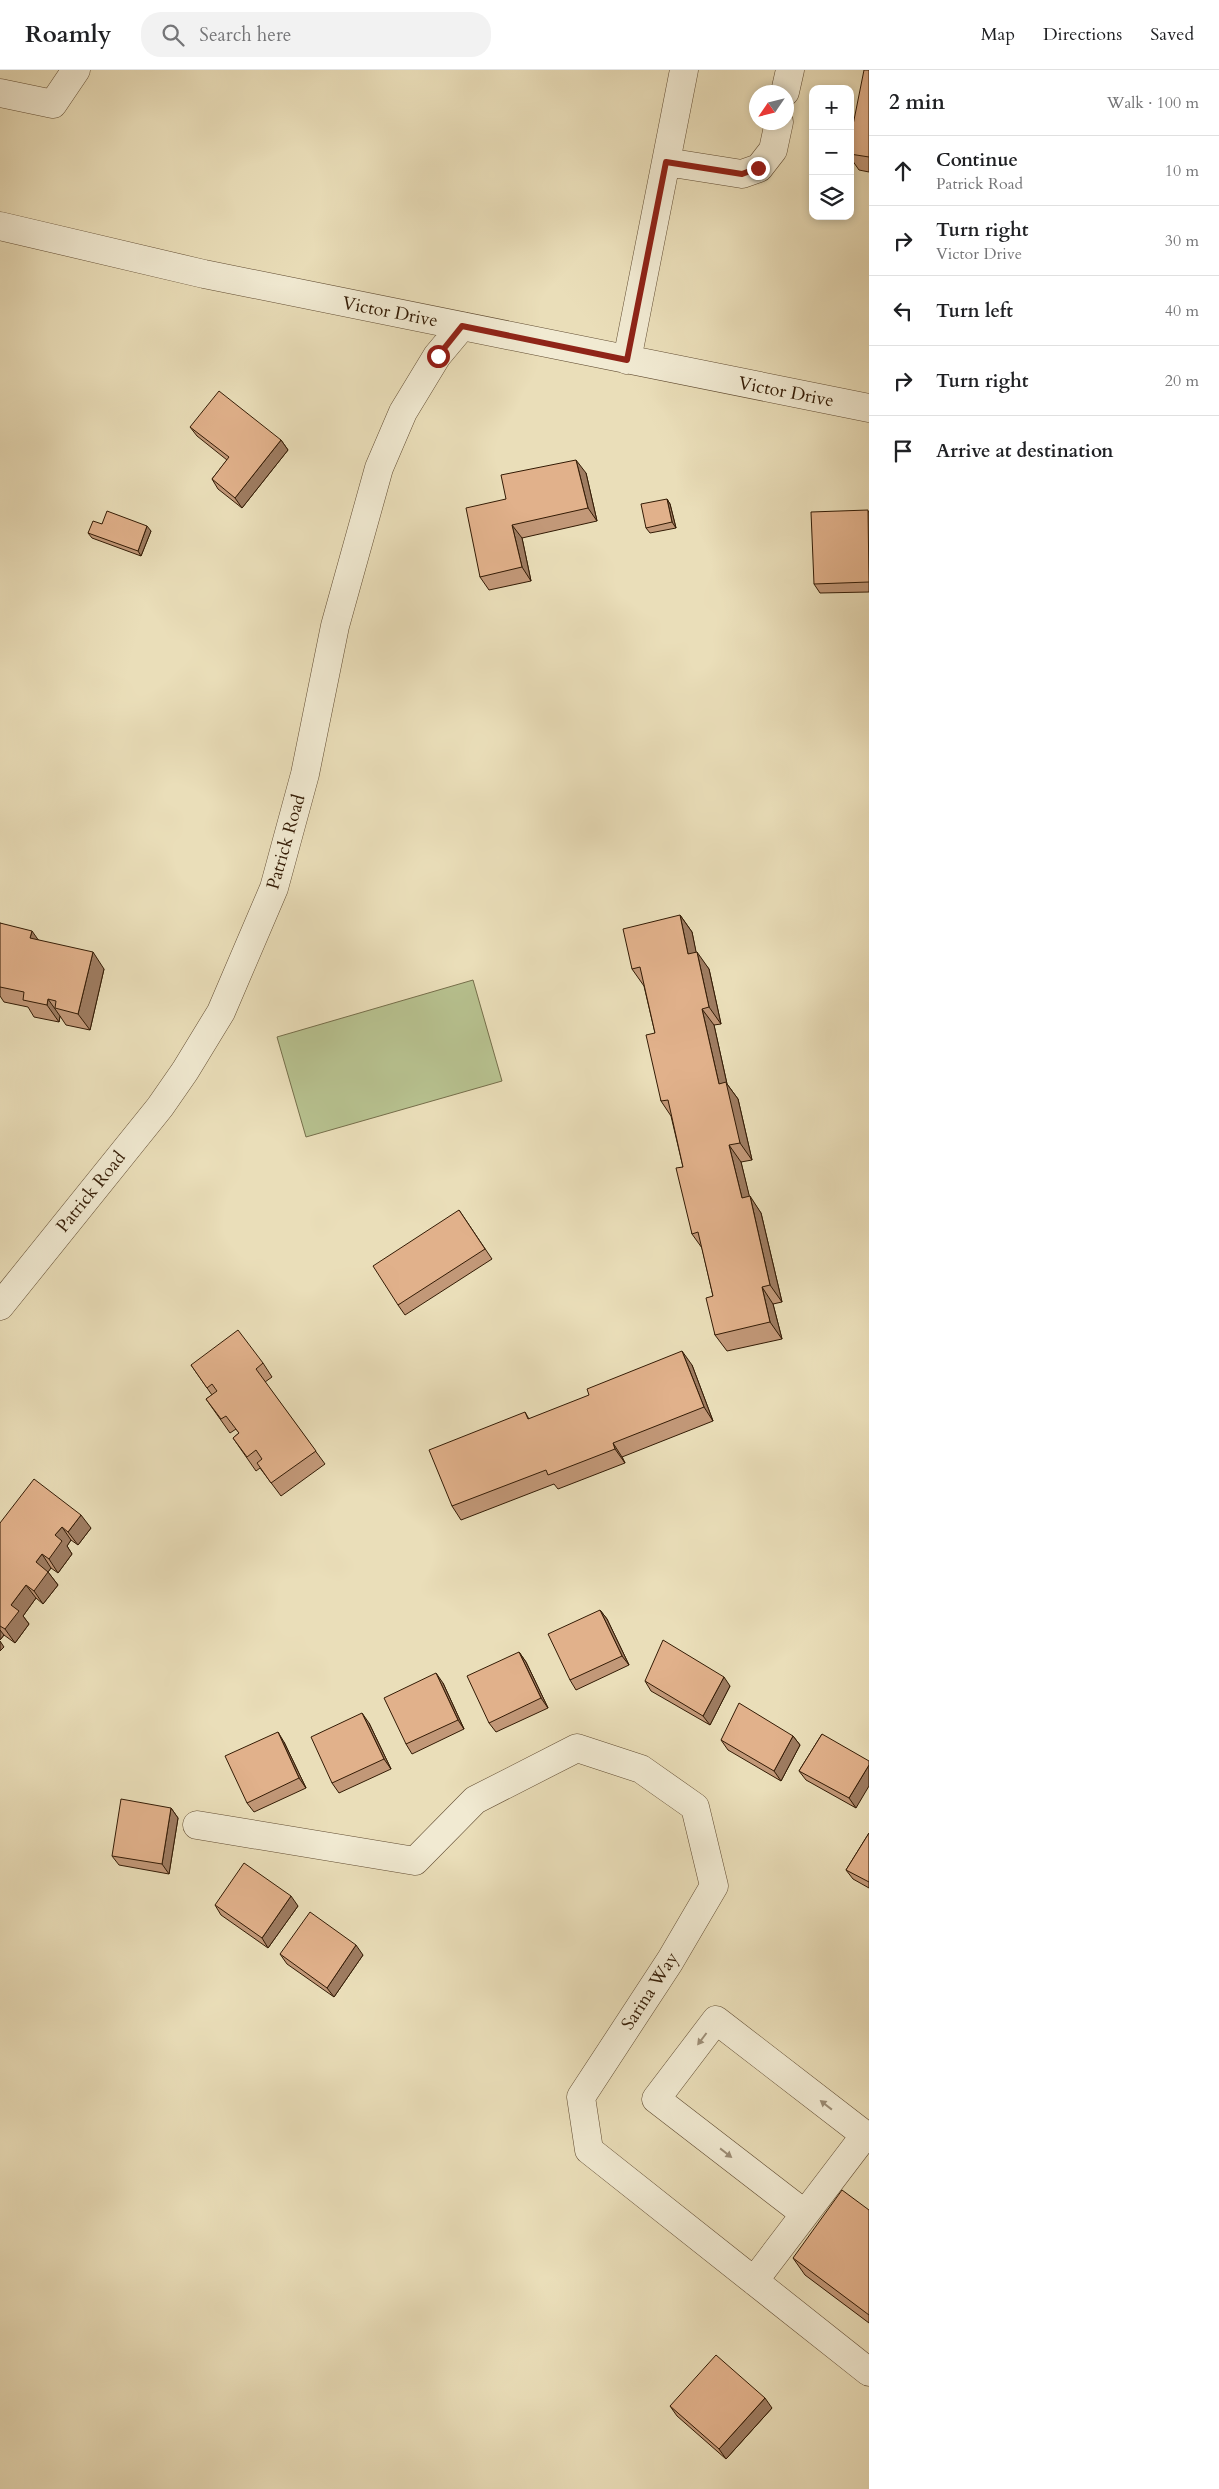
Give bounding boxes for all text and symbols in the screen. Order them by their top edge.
search box [141,12,491,57]
text: Roamly [25,18,111,51]
icon: search [159,21,187,49]
text: Search here [199,22,291,48]
text: Map [981,22,1015,47]
text: Directions [1043,22,1122,47]
text: Saved [1150,22,1194,47]
north arrow [749,85,794,130]
map controls [809,85,854,220]
button: + [809,85,854,130]
text: 2 min [889,88,945,117]
text: Walk · 100 m [1107,92,1199,114]
button: − [809,130,854,175]
text: Continue [936,147,1018,173]
route end [747,157,770,180]
icon: ahead [889,157,917,185]
text: 10 m [1165,160,1199,182]
text: Patrick Road [936,173,1023,195]
button: layers [809,175,854,220]
text: Turn right [936,217,1028,243]
icon: right [889,227,917,255]
text: 30 m [1165,230,1199,252]
text: Victor Drive [936,243,1022,265]
street label: Victor Drive [340,290,440,334]
icon: left [889,297,917,325]
text: Turn left [936,298,1013,324]
text: 40 m [1165,300,1199,322]
route start [427,345,450,368]
icon: right [889,367,917,395]
text: Turn right [936,368,1028,394]
street label: Victor Drive [736,370,836,414]
text: 20 m [1165,370,1199,392]
icon: arrive [889,437,917,465]
text: Arrive at destination [936,438,1113,464]
street label: Patrick Road [260,791,312,893]
street label: Patrick Road [50,1146,132,1238]
street label: Sarina Way [615,1947,685,2035]
one-way arrow [697,2033,707,2046]
one-way arrow [819,2100,833,2110]
one-way arrow [719,2147,732,2158]

